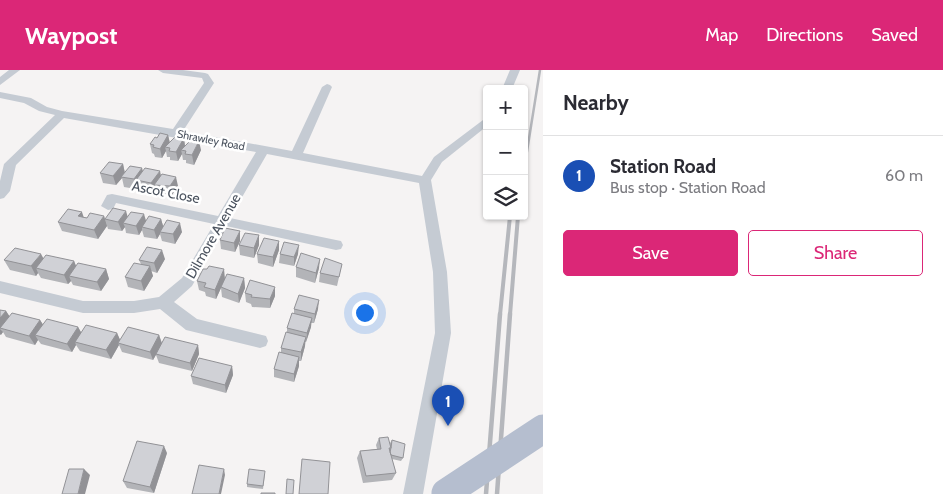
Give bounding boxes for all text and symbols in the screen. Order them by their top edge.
text: Waypost [25,21,117,50]
text: Map [705,24,738,46]
text: Directions [766,24,843,46]
text: Saved [871,24,918,46]
map controls [483,85,528,220]
button: + [483,85,528,130]
text: Nearby [563,90,629,115]
street label: Shrawley Road [176,127,246,153]
button: − [483,130,528,175]
text: Station Road [610,155,716,178]
text: 1 [576,166,582,185]
text: 60 m [885,166,923,185]
button: layers [483,175,528,220]
street label: Ascot Close [131,177,201,207]
text: Bus stop · Station Road [610,178,766,197]
street label: Dilmore Avenue [181,190,245,282]
button: Save [563,230,738,276]
button: Share [748,230,923,276]
your location [352,300,378,326]
pin: 1 [432,385,464,426]

